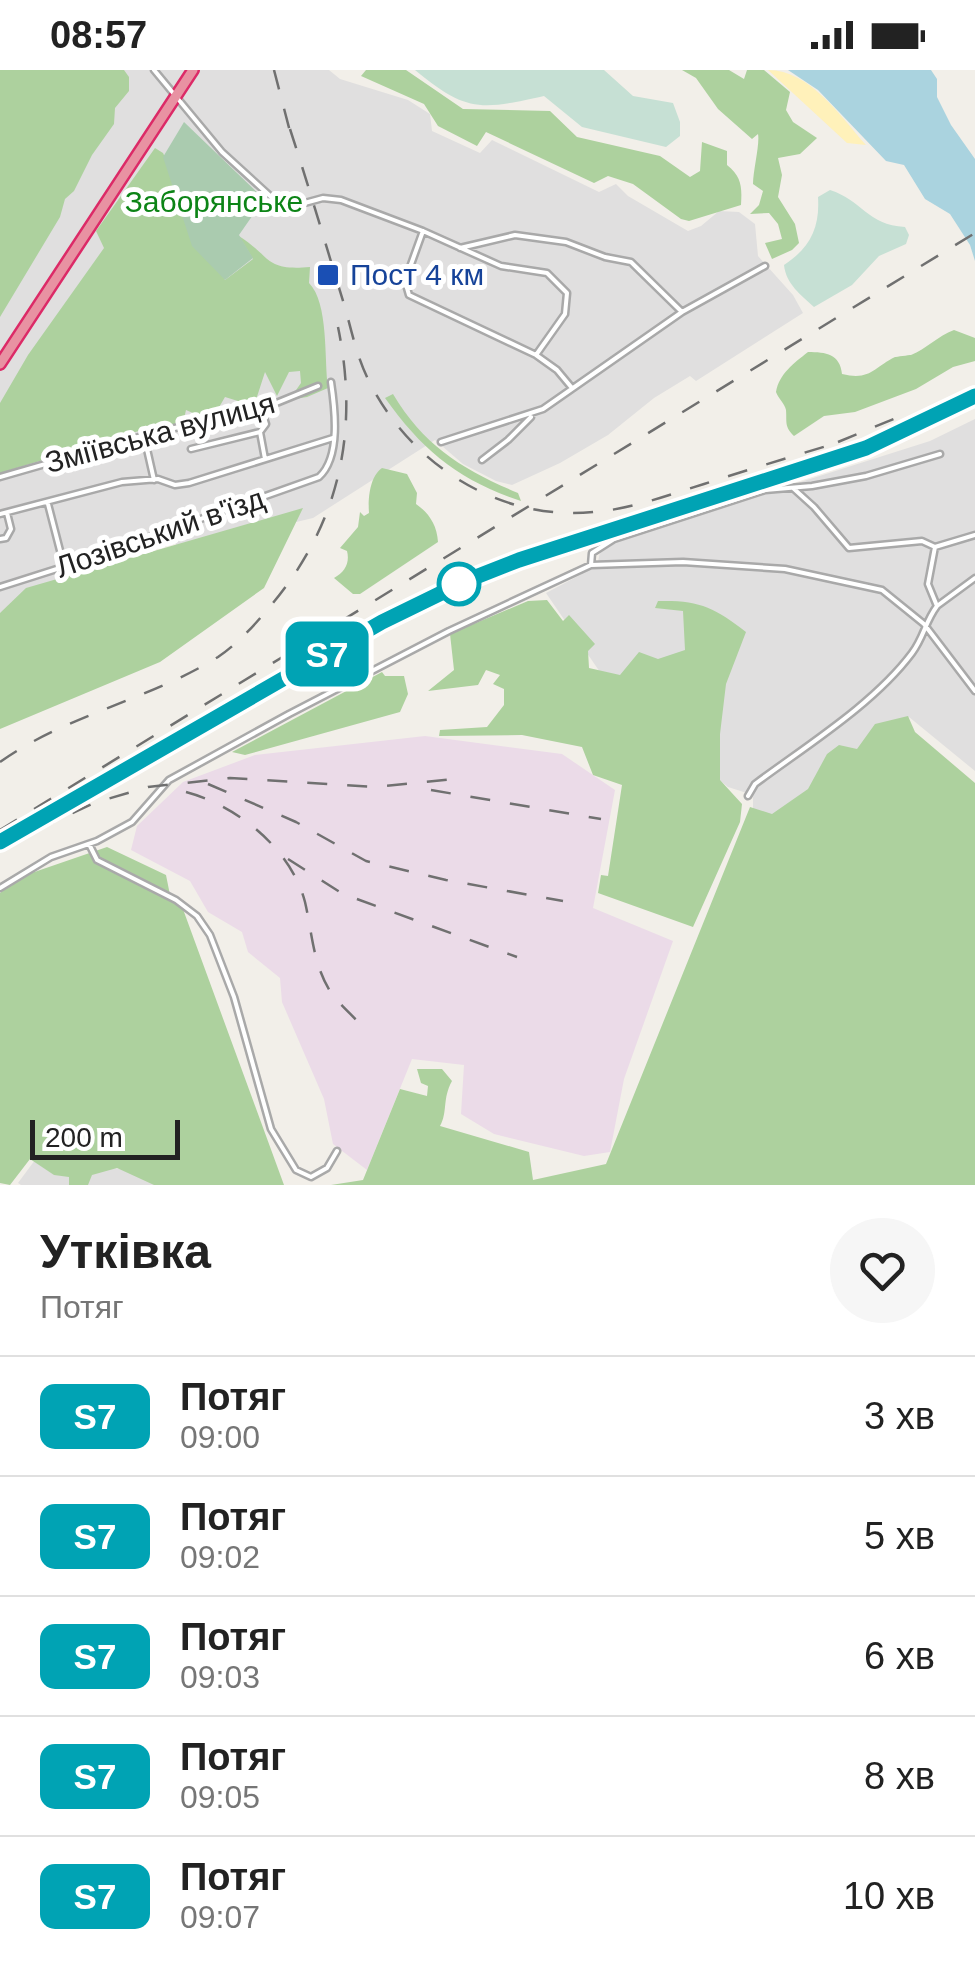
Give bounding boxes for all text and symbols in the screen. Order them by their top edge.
text: 08:57 [50,14,147,56]
park label: Заборянське [125,185,303,218]
place label: Пост 4 км [350,258,484,291]
marker: Пост 4 км [315,262,341,288]
street label: Зміївська вулиця [42,386,278,479]
street label: Лозівський в'їзд [51,481,268,584]
unlabelled marker [438,563,480,605]
line badge: S7 [282,622,372,686]
text: S7 [306,635,348,674]
scale bar [30,1115,180,1160]
text: 200 m [45,1122,123,1153]
button: heart [830,1218,935,1323]
text: Уткiвка [40,1225,211,1278]
text: Потяг [40,1289,124,1325]
text: Потяг [180,1376,286,1418]
text: 3 хв [864,1395,935,1437]
text: S7 [74,1397,116,1436]
text: 09:00 [180,1419,260,1455]
text: Потяг [180,1496,286,1538]
text: 5 хв [864,1515,935,1557]
text: S7 [74,1517,116,1556]
text: 09:02 [180,1539,260,1575]
text: Потяг [180,1616,286,1658]
text: 6 хв [864,1635,935,1677]
text: S7 [74,1637,116,1676]
text: 09:03 [180,1659,260,1695]
text: Потяг [180,1736,286,1778]
text: 8 хв [864,1755,935,1797]
text: S7 [74,1757,116,1796]
text: 09:05 [180,1779,260,1815]
text: Потяг [180,1856,286,1898]
text: 10 хв [843,1875,935,1917]
text: S7 [74,1877,116,1916]
text: 09:07 [180,1899,260,1935]

